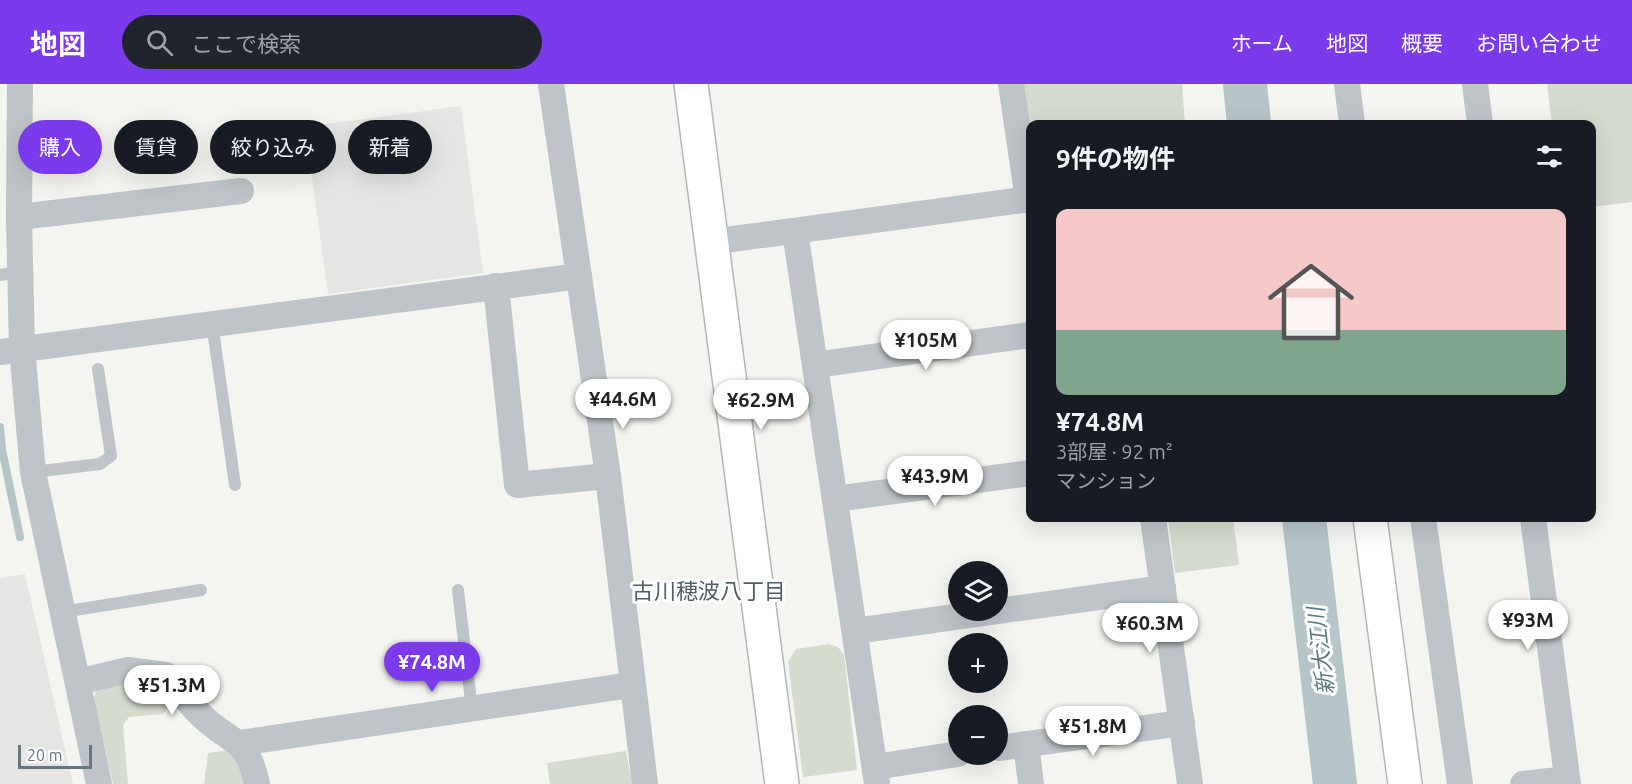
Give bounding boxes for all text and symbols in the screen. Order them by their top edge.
search box [122,15,542,69]
icon: search [143,26,176,59]
text: 地図 [30,28,86,59]
text: ここで検索 [191,31,301,56]
text: ホーム [1231,31,1293,55]
text: 地図 [1326,31,1368,55]
text: 概要 [1401,31,1443,55]
text: お問い合わせ [1476,31,1602,55]
chip: 購入 [18,120,102,174]
chip: 賃貸 [114,120,198,174]
chip: 絞り込み [210,120,336,174]
chip: 新着 [348,120,432,174]
icon: filters [1533,140,1566,173]
text: 9件の物件 [1056,144,1175,173]
icon: home [1257,248,1365,356]
pin: ¥105M [884,320,968,371]
text: ¥105M [895,328,957,351]
pin: ¥44.6M [574,379,672,430]
pin: ¥62.9M [712,380,810,431]
text: ¥44.6M [589,387,657,410]
text: ¥62.9M [727,388,795,411]
text: ¥74.8M [1056,407,1144,436]
text: 3部屋 · 92 m² [1056,440,1173,463]
pin: ¥43.9M [886,456,984,507]
text: ¥43.9M [901,464,969,487]
text: マンション [1056,469,1156,492]
map controls [948,561,1008,765]
button: layers [948,561,1008,621]
district label: 古川穂波八丁目 [632,578,786,603]
pin: ¥93M [1492,600,1564,651]
pin: ¥60.3M [1101,603,1199,654]
water label: 新大江川 [1302,604,1338,696]
text: ¥93M [1502,608,1554,631]
text: ¥60.3M [1116,611,1184,634]
button: + [948,633,1008,693]
pin: ¥74.8M [383,642,481,693]
text: ¥74.8M [398,650,466,673]
pin: ¥51.3M [123,665,221,716]
text: ¥51.3M [138,673,206,696]
button: − [948,705,1008,765]
pin: ¥51.8M [1044,706,1142,757]
text: ¥51.8M [1059,714,1127,737]
scale bar [18,742,92,770]
text: 20 m [27,746,63,764]

